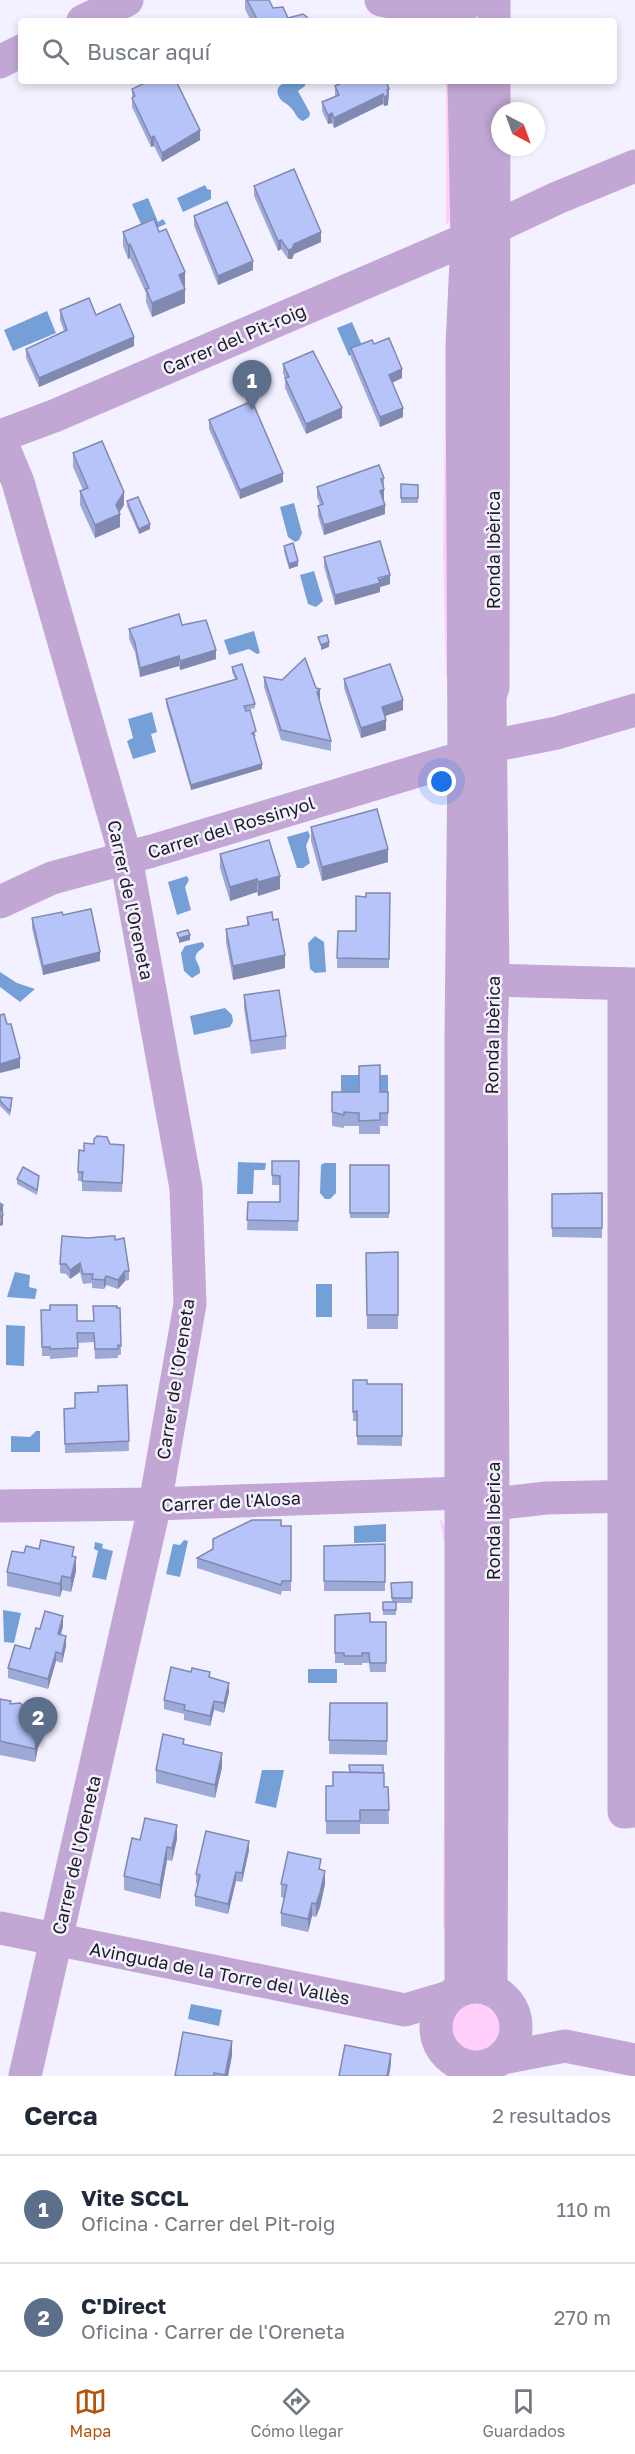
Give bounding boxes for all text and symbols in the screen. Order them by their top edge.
search box [18,18,617,84]
icon: search [39,35,72,68]
text: Buscar aquí [87,38,210,65]
north arrow [491,102,545,156]
street label: Carrer del Pit-roig [159,299,309,379]
pin: 1 [232,360,272,410]
street label: Ronda Ibèrica [482,491,504,609]
your location [427,767,456,796]
street label: Carrer del Rossinyol [145,791,318,863]
street label: Carrer de l'Oreneta [103,818,159,982]
street label: Ronda Ibèrica [480,975,504,1095]
street label: Carrer de l'Oreneta [151,1297,199,1461]
street label: Ronda Ibèrica [482,1462,504,1580]
street label: Carrer de l'Alosa [161,1486,301,1516]
pin: 2 [18,1698,57,1747]
street label: Carrer de l'Oreneta [47,1773,105,1937]
street label: Avinguda de la Torre del Vallès [88,1937,352,2009]
text: Cerca [24,2100,98,2131]
text: 2 resultados [492,2103,611,2127]
text: Vite SCCL [81,2184,188,2211]
text: 1 [38,2197,49,2221]
text: 110 m [557,2197,611,2221]
text: Oficina · Carrer del Pit-roig [81,2211,335,2235]
text: C'Direct [81,2292,166,2319]
text: 2 [37,2305,50,2329]
text: 270 m [554,2305,611,2329]
text: Oficina · Carrer de l'Oreneta [81,2319,345,2343]
tab: Mapa [70,2385,111,2441]
tab: Cómo llegar [251,2385,343,2441]
tab: Guardados [482,2385,565,2441]

